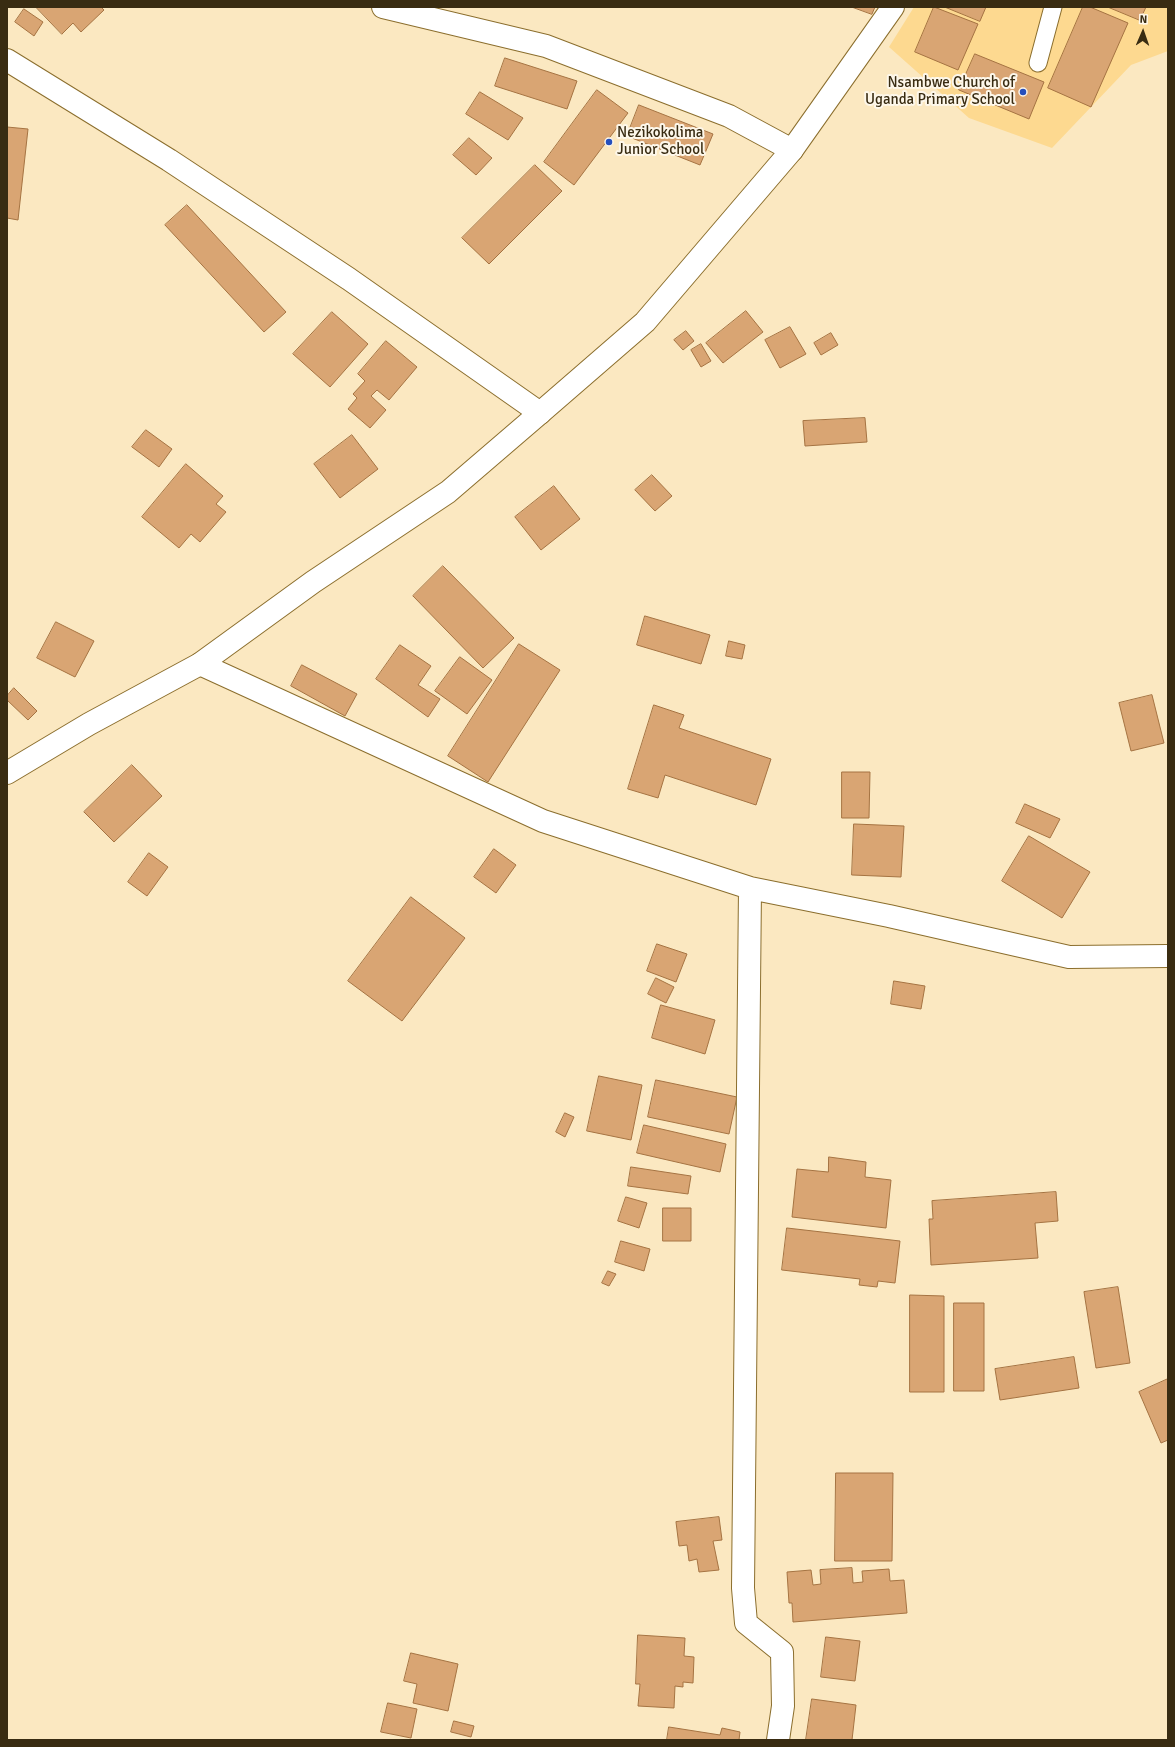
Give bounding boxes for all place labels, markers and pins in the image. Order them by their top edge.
place label: Nsambwe Church of Uganda Primary School [865,74,1015,109]
marker: Nsambwe Church of Uganda Primary School [1018,87,1028,97]
place label: Nezikokolima Junior School [617,124,704,159]
marker: Nezikokolima Junior School [604,137,614,147]

